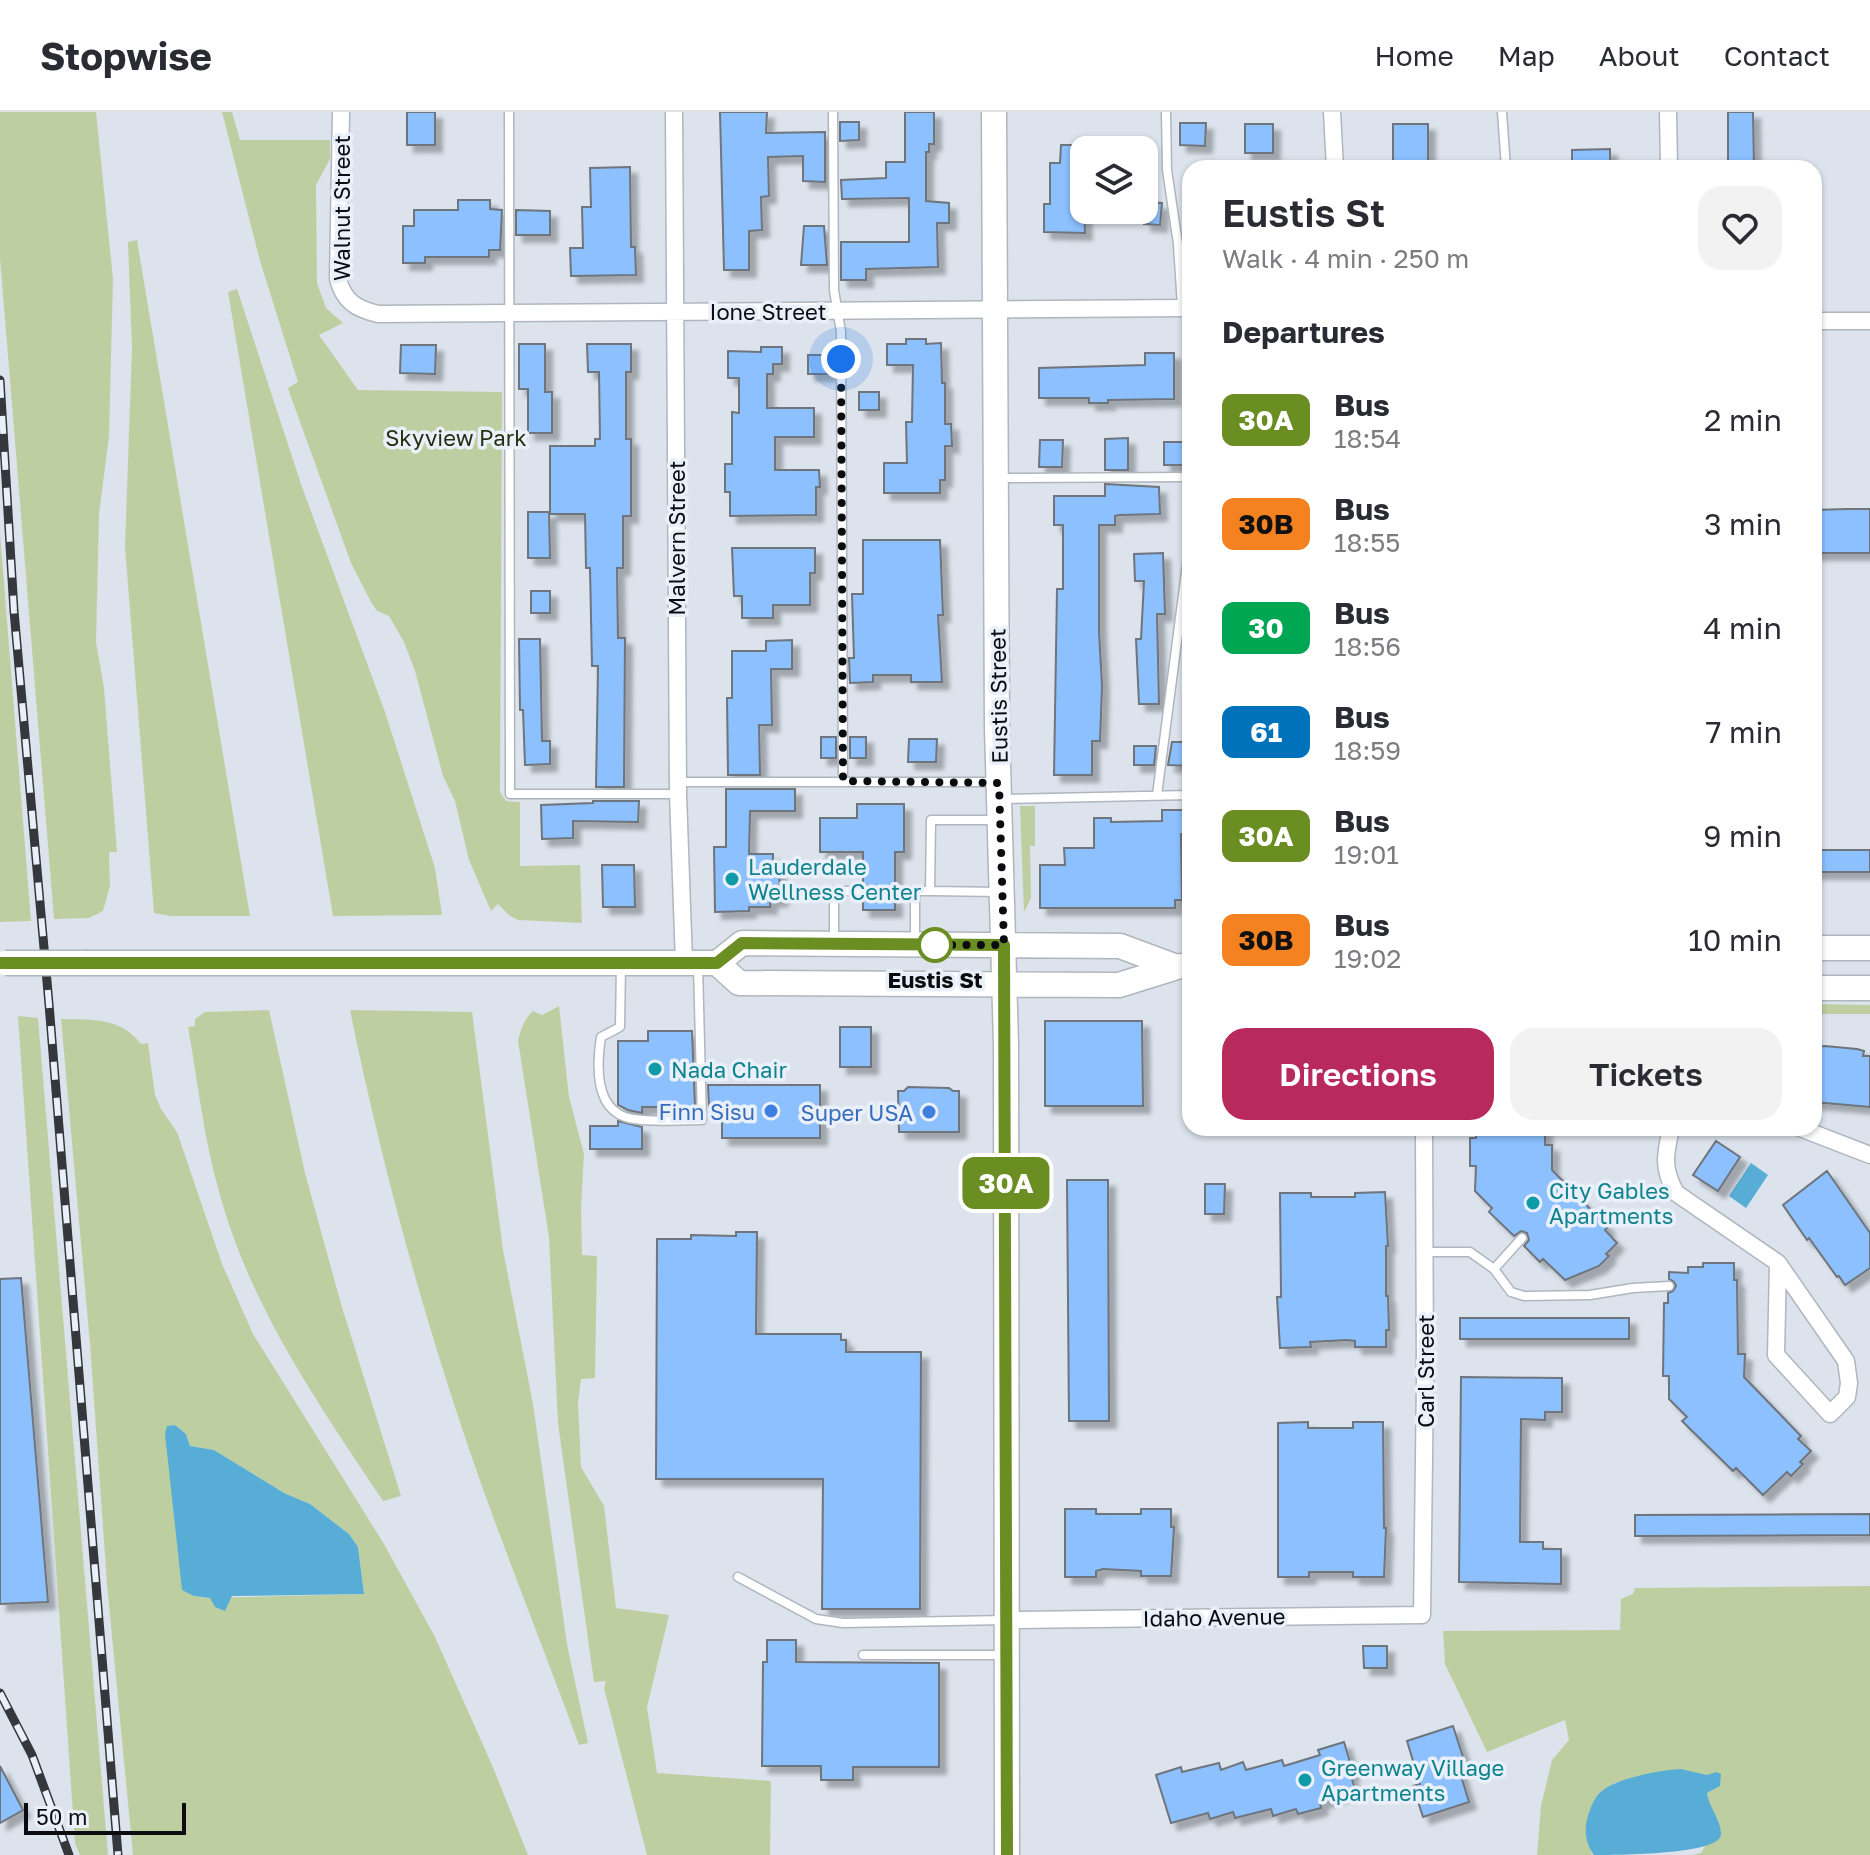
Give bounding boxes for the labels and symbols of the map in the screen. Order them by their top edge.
street label: Walnut Street [328,135,355,281]
street label: Ione Street [709,298,827,325]
your location [821,339,861,379]
park label: Skyview Park [385,424,527,451]
street label: Malvern Street [663,460,690,616]
street label: Eustis Street [983,628,1013,764]
place label: Lauderdale Wellness Center [748,853,922,905]
marker: Lauderdale Wellness Center [723,870,741,888]
marker: Eustis St [918,928,952,962]
place label: Eustis St [888,966,983,993]
place label: Nada Chair [671,1056,787,1083]
marker: Nada Chair [646,1060,664,1078]
place label: Finn Sisu [659,1098,755,1125]
place label: Super USA [801,1099,913,1126]
marker: Finn Sisu [762,1102,780,1120]
marker: Super USA [920,1103,938,1121]
line badge: 30A [960,1157,1052,1209]
place label: City Gables Apartments [1549,1177,1674,1229]
marker: City Gables Apartments [1524,1194,1542,1212]
street label: Carl Street [1412,1314,1439,1428]
street label: Idaho Avenue [1142,1602,1286,1632]
place label: Greenway Village Apartments [1321,1754,1504,1806]
marker: Greenway Village Apartments [1296,1771,1314,1789]
scale bar [24,1799,186,1835]

